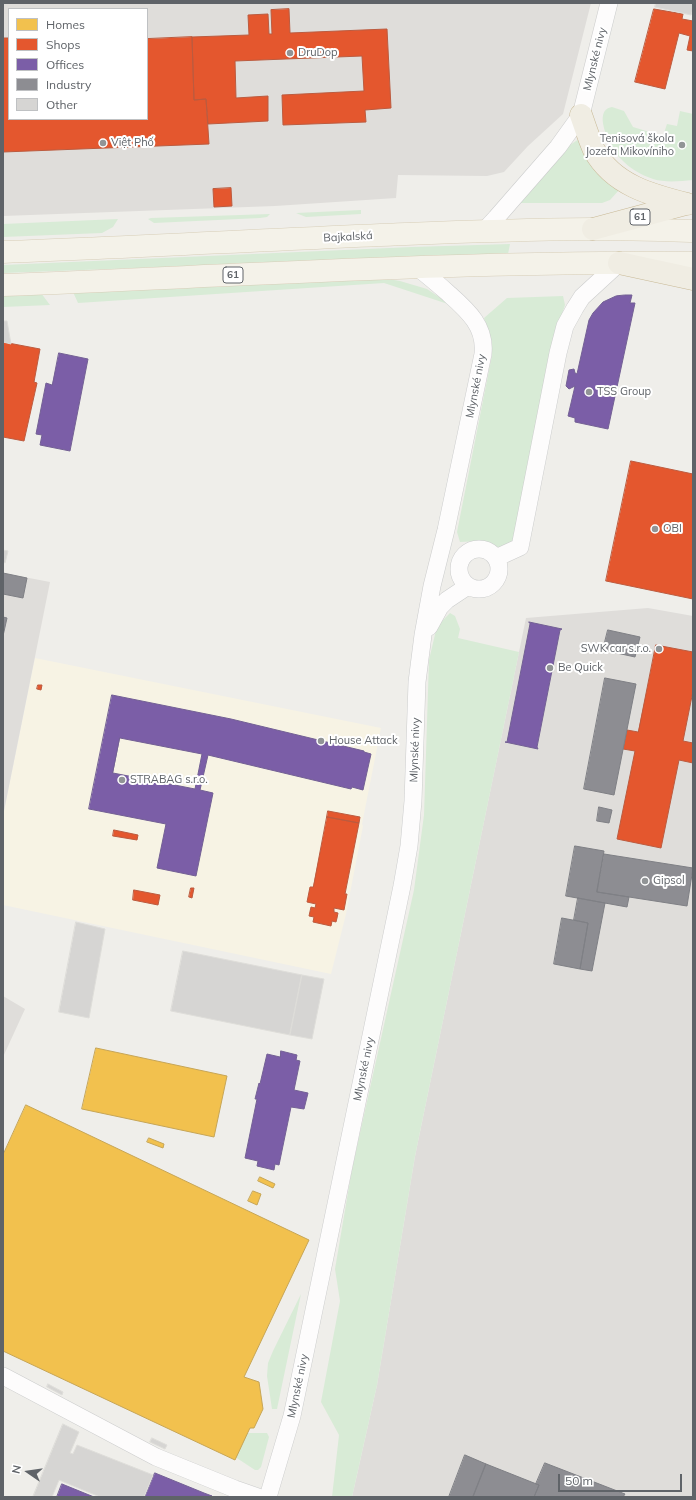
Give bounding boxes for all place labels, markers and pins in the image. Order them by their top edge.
place label: DruDop [298,46,338,60]
marker: DruDop [285,48,295,58]
place label: Tenisová škola Jozefa Mikovíniho [585,132,674,158]
place label: Việt Phố [111,136,154,150]
marker: Việt Phố [98,138,108,148]
marker: Tenisová škola Jozefa Mikovíniho [677,140,687,150]
place label: TSS Group [597,385,651,399]
marker: TSS Group [584,387,594,397]
place label: OBI [663,522,682,536]
marker: OBI [650,524,660,534]
place label: SWK car s.r.o. [581,642,651,656]
marker: SWK car s.r.o. [654,644,664,654]
place label: Be Quick [558,661,603,675]
marker: Be Quick [545,663,555,673]
place label: House Attack [329,734,398,748]
marker: House Attack [316,736,326,746]
place label: STRABAG s.r.o. [130,773,208,787]
marker: STRABAG s.r.o. [117,775,127,785]
place label: Gipsol [653,874,685,888]
marker: Gipsol [640,876,650,886]

